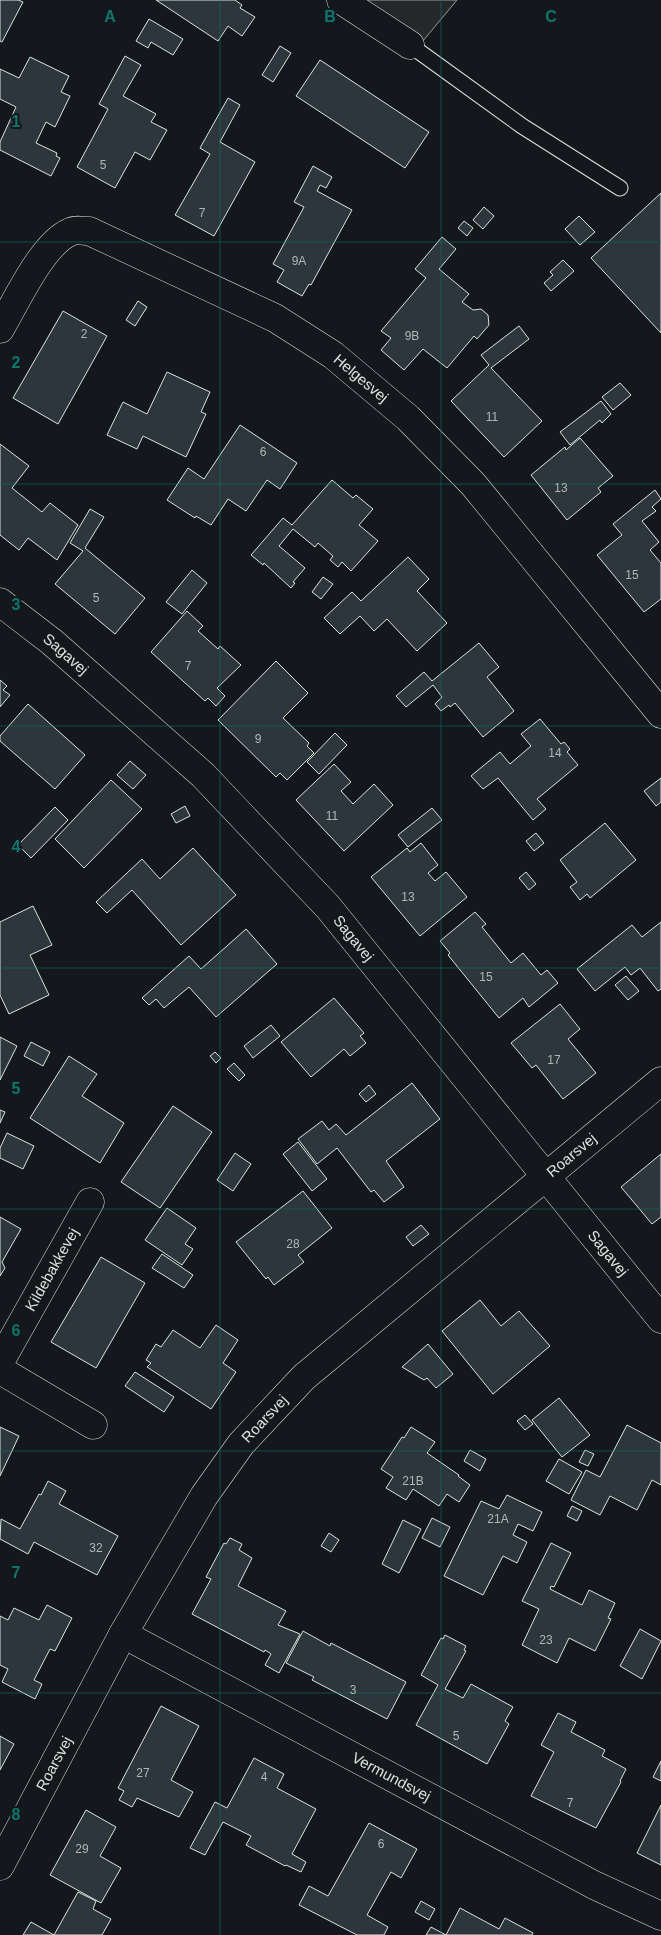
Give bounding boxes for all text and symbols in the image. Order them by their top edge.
text: A [104,8,116,25]
text: B [324,8,336,25]
text: C [545,8,557,25]
text: 1 [12,113,21,130]
house number: 5 [100,158,107,172]
house number: 7 [199,206,206,220]
house number: 9A [292,254,306,268]
house number: 2 [81,327,88,341]
house number: 9B [405,329,419,343]
street label: Helgesvej [331,350,392,406]
text: 2 [12,354,21,371]
house number: 11 [486,410,499,424]
house number: 6 [260,445,267,459]
house number: 13 [554,481,568,495]
house number: 15 [625,568,639,582]
house number: 5 [93,591,100,605]
text: 3 [12,596,21,613]
street label: Sagavej [40,630,92,678]
house number: 7 [185,659,192,673]
house number: 9 [255,732,262,746]
house number: 14 [548,746,562,760]
house number: 11 [326,809,339,823]
text: 4 [12,838,21,855]
house number: 13 [401,890,415,904]
street label: Sagavej [330,912,377,965]
house number: 15 [479,970,493,984]
house number: 17 [547,1053,561,1067]
text: 5 [12,1080,21,1097]
street label: Roarsvej [543,1129,599,1180]
street label: Kildebakkevej [21,1225,82,1314]
street label: Sagavej [585,1227,632,1280]
house number: 28 [286,1237,300,1251]
text: 6 [12,1322,21,1339]
street label: Roarsvej [238,1391,291,1446]
house number: 21B [402,1474,424,1488]
house number: 21A [487,1512,509,1526]
house number: 32 [89,1541,103,1555]
text: 7 [12,1564,21,1581]
house number: 23 [539,1633,553,1647]
house number: 3 [350,1683,357,1697]
house number: 5 [453,1729,460,1743]
street label: Roarsvej [33,1733,75,1793]
street label: Vermundsvej [349,1749,434,1804]
house number: 27 [136,1766,150,1780]
house number: 4 [261,1770,268,1784]
house number: 7 [567,1796,574,1810]
text: 8 [12,1806,21,1823]
house number: 6 [378,1837,385,1851]
house number: 29 [75,1842,89,1856]

